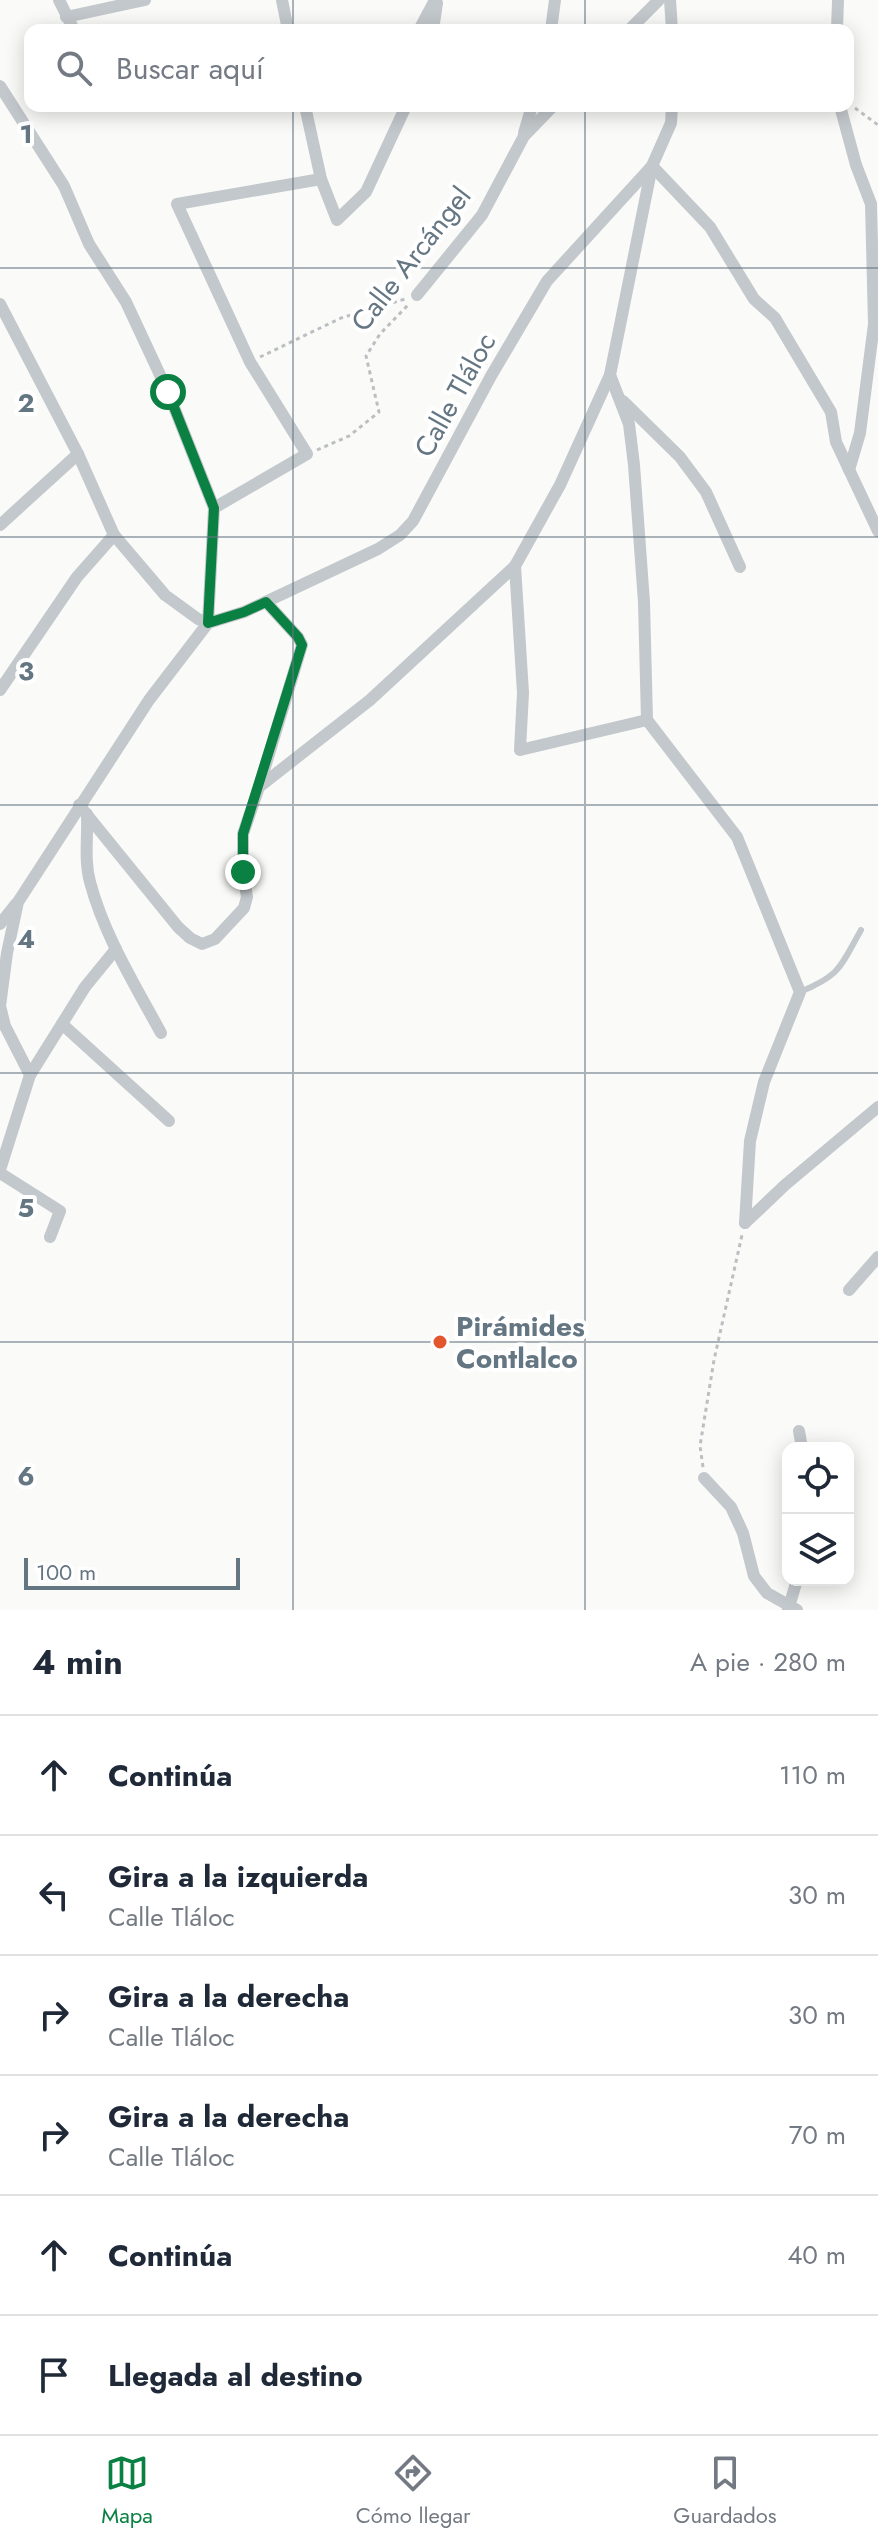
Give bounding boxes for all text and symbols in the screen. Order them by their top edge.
search box [24,24,854,112]
icon: search [52,46,96,90]
text: Buscar aquí [116,47,264,90]
text: 1 [19,115,33,153]
street label: Calle Arcángel [341,178,481,340]
street label: Calle Tláloc [404,325,506,465]
route start [150,374,186,410]
text: 2 [17,384,35,422]
text: 3 [18,652,34,690]
route end [225,854,261,890]
text: 4 [17,920,35,958]
text: 5 [18,1189,34,1227]
place label: Pirámides Contlalco [456,1306,585,1379]
marker: Pirámides Contlalco [431,1333,449,1351]
map controls [782,1442,854,1586]
button: locate [782,1442,854,1514]
text: 6 [17,1457,35,1495]
button: layers [782,1514,854,1586]
scale bar [24,1554,240,1590]
text: 100 m [36,1556,96,1588]
text: 4 min [32,1638,123,1687]
text: A pie · 280 m [690,1643,846,1681]
icon: ahead [32,1753,76,1797]
text: Continúa [108,1754,232,1797]
text: 110 m [779,1756,846,1794]
text: Gira a la izquierda [108,1855,368,1898]
icon: left [32,1873,76,1917]
text: 30 m [788,1876,846,1914]
text: Calle Tláloc [108,1898,235,1936]
text: Gira a la derecha [108,1975,349,2018]
icon: right [32,1993,76,2037]
text: 30 m [788,1996,846,2034]
text: Calle Tláloc [108,2018,235,2056]
text: Gira a la derecha [108,2095,349,2138]
icon: right [32,2113,76,2157]
text: 70 m [789,2116,846,2154]
text: Calle Tláloc [108,2138,235,2176]
icon: ahead [32,2233,76,2277]
text: Continúa [108,2234,232,2277]
text: 40 m [787,2236,846,2274]
icon: arrive [32,2353,76,2397]
text: Llegada al destino [108,2354,363,2397]
tab: Mapa [101,2451,153,2531]
tab: Cómo llegar [356,2451,471,2531]
tab: Guardados [673,2451,777,2531]

